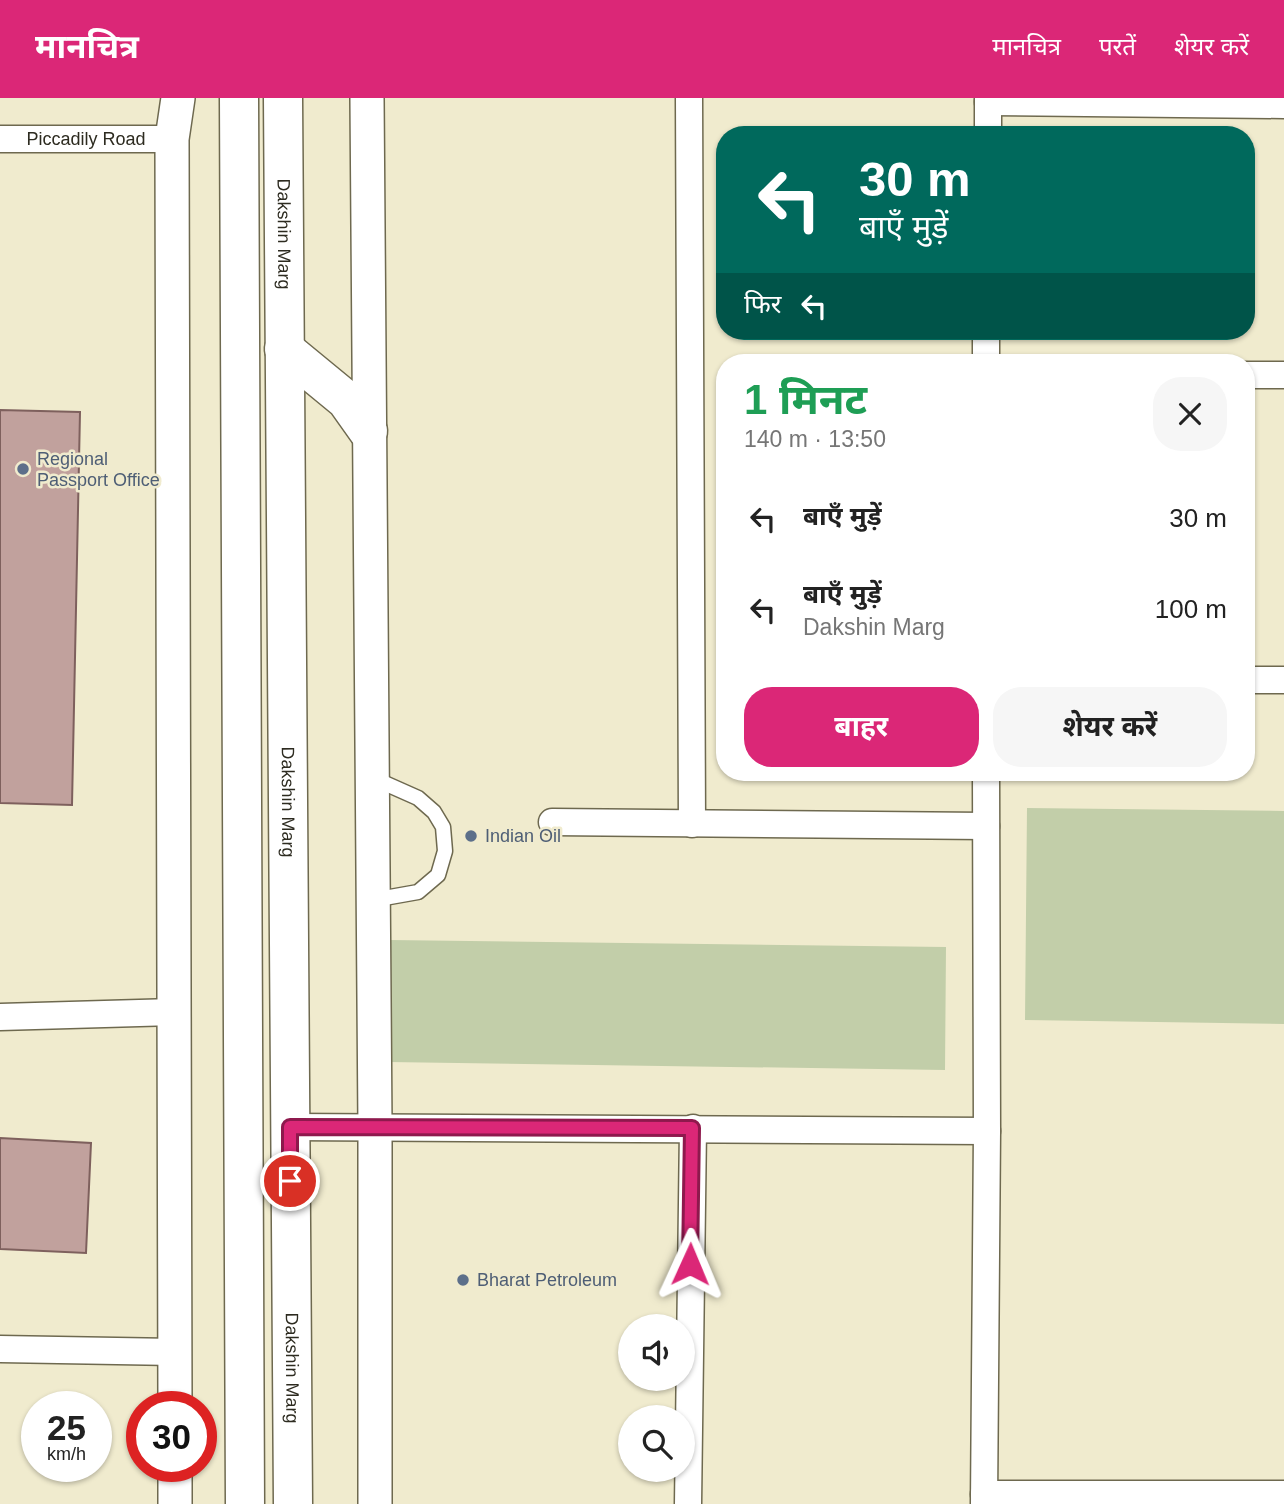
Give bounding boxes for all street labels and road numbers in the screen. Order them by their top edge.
street label: Piccadily Road [26,129,146,149]
street label: Dakshin Marg [274,178,294,290]
street label: Dakshin Marg [278,746,298,858]
street label: Dakshin Marg [282,1312,302,1424]

